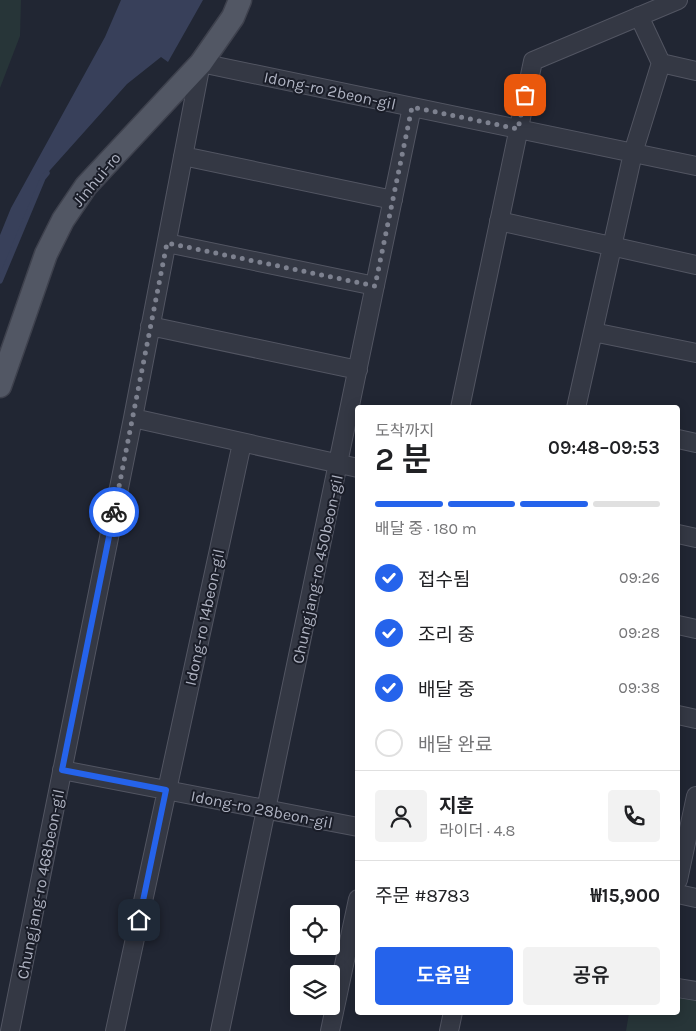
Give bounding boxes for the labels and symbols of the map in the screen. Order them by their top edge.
street label: Idong-ro 2beon-gil [262,67,398,114]
pin [504,74,546,116]
street label: Jinhui-ro [68,148,125,210]
street label: Chungjang-ro 450beon-gil [288,473,347,665]
courier [89,487,139,537]
street label: Idong-ro 14beon-gil [181,547,228,687]
street label: Idong-ro 28beon-gil [189,786,335,833]
street label: Chungjang-ro 468beon-gil [13,787,68,981]
pin [118,899,160,941]

